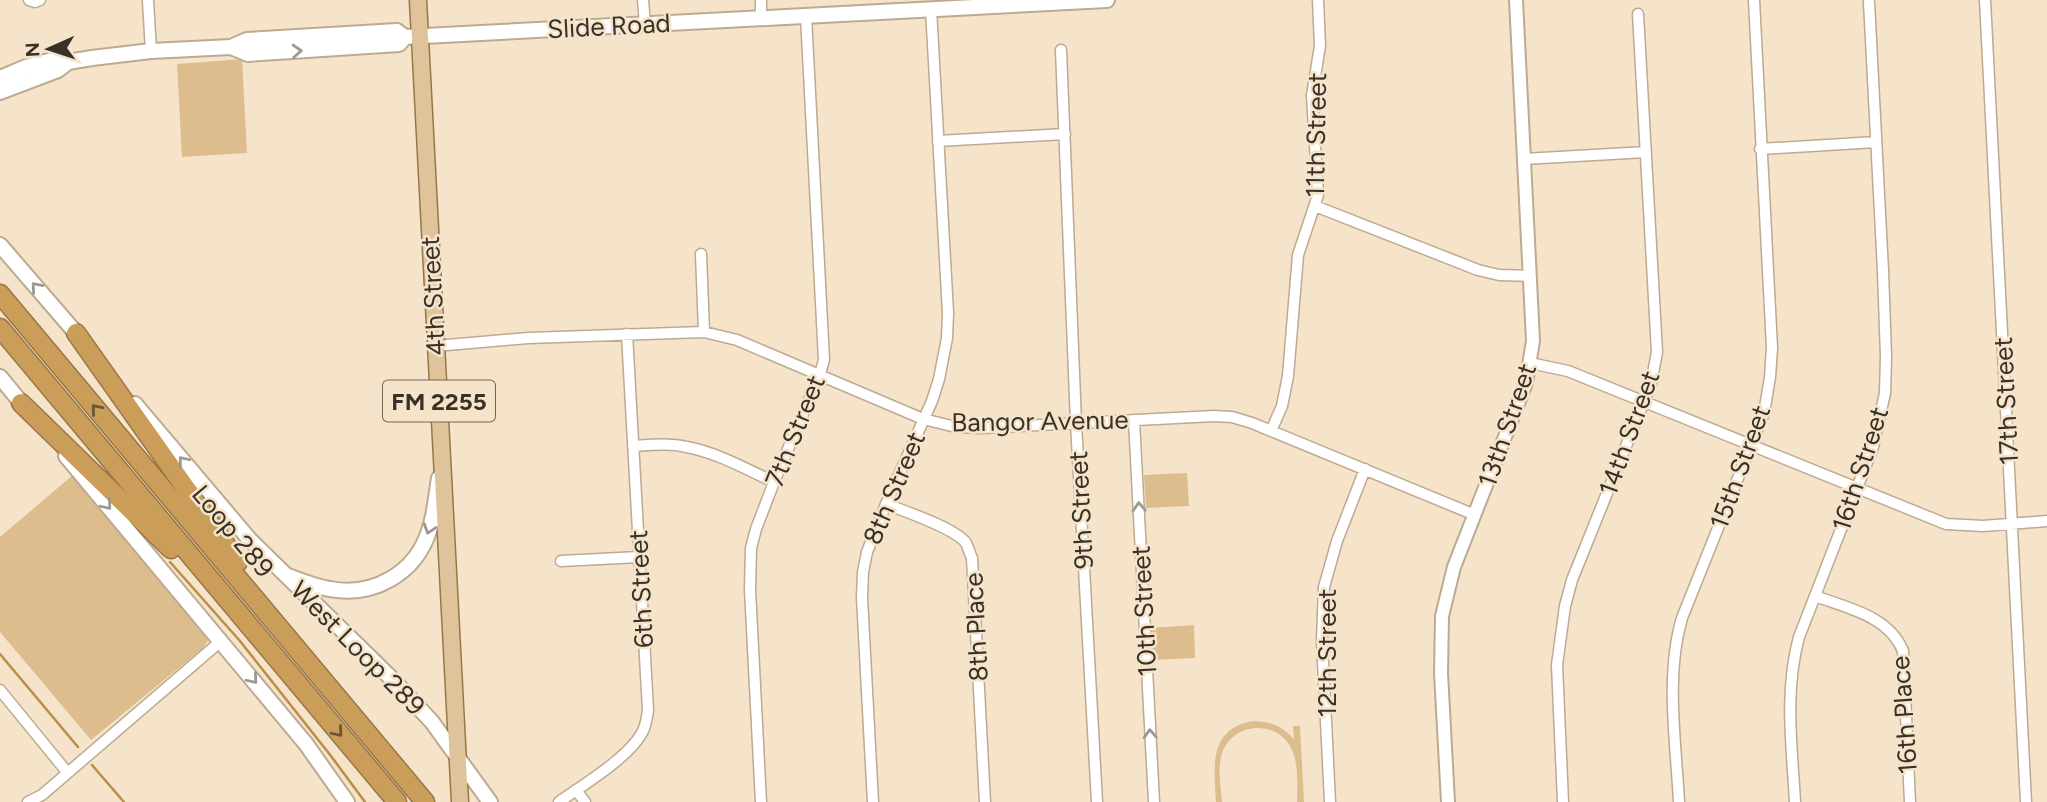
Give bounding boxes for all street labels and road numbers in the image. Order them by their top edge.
street label: Slide Road [547,7,671,45]
street label: 11th Street [1299,72,1333,198]
street label: 4th Street [414,235,452,357]
street label: 17th Street [1987,336,2025,466]
street label: 13th Street [1471,359,1543,491]
street label: 14th Street [1592,366,1666,500]
street label: 7th Street [758,370,832,491]
road number: FM 2255 [383,380,495,422]
street label: 15th Street [1703,401,1777,533]
street label: Bangor Avenue [951,403,1129,439]
street label: 16th Street [1825,403,1895,535]
street label: 8th Street [856,427,932,549]
street label: 9th Street [1062,450,1100,570]
street label: Loop 289 [185,478,281,584]
street label: 6th Street [622,529,660,649]
street label: 10th Street [1125,545,1163,677]
street label: 8th Place [957,572,995,682]
street label: West Loop 289 [284,574,432,722]
street label: 12th Street [1311,588,1343,717]
street label: 16th Place [1884,655,1924,775]

